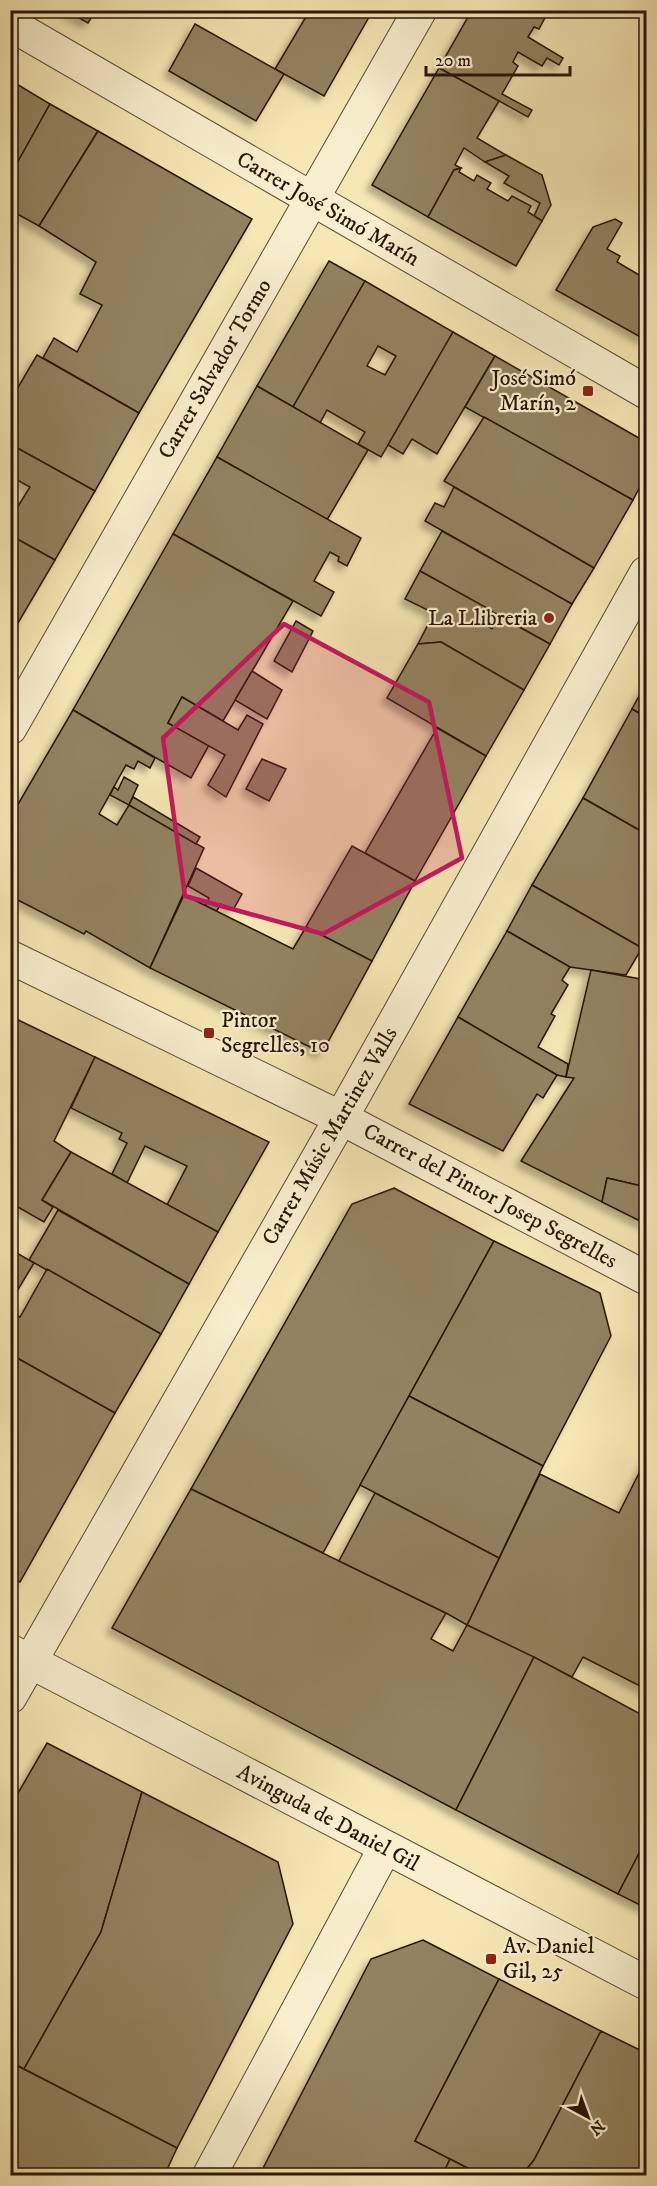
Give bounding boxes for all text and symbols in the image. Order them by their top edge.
scale bar [426,39,570,77]
text: 20 m [435,50,471,72]
street label: Carrer José Simó Marín [232,146,425,273]
street label: Carrer Salvador Tormo [152,274,278,464]
place label: José Simó Marín, 2 [489,365,576,417]
marker: José Simó Marín, 2 [581,384,595,398]
place label: La Llibreria [428,605,538,632]
marker: La Llibreria [542,611,556,625]
place label: Pintor Segrelles, 10 [221,1007,330,1059]
street label: Carrer Músic Martinez Valls [256,1022,404,1250]
marker: Pintor Segrelles, 10 [202,1026,216,1040]
street label: Carrer del Pintor Josep Segrelles [358,1117,622,1275]
street label: Avinguda de Daniel Gil [232,1759,424,1878]
place label: Av. Daniel Gil, 25 [503,1933,595,1985]
marker: Av. Daniel Gil, 25 [484,1952,498,1966]
north arrow [558,2087,618,2147]
text: N [586,2116,609,2139]

